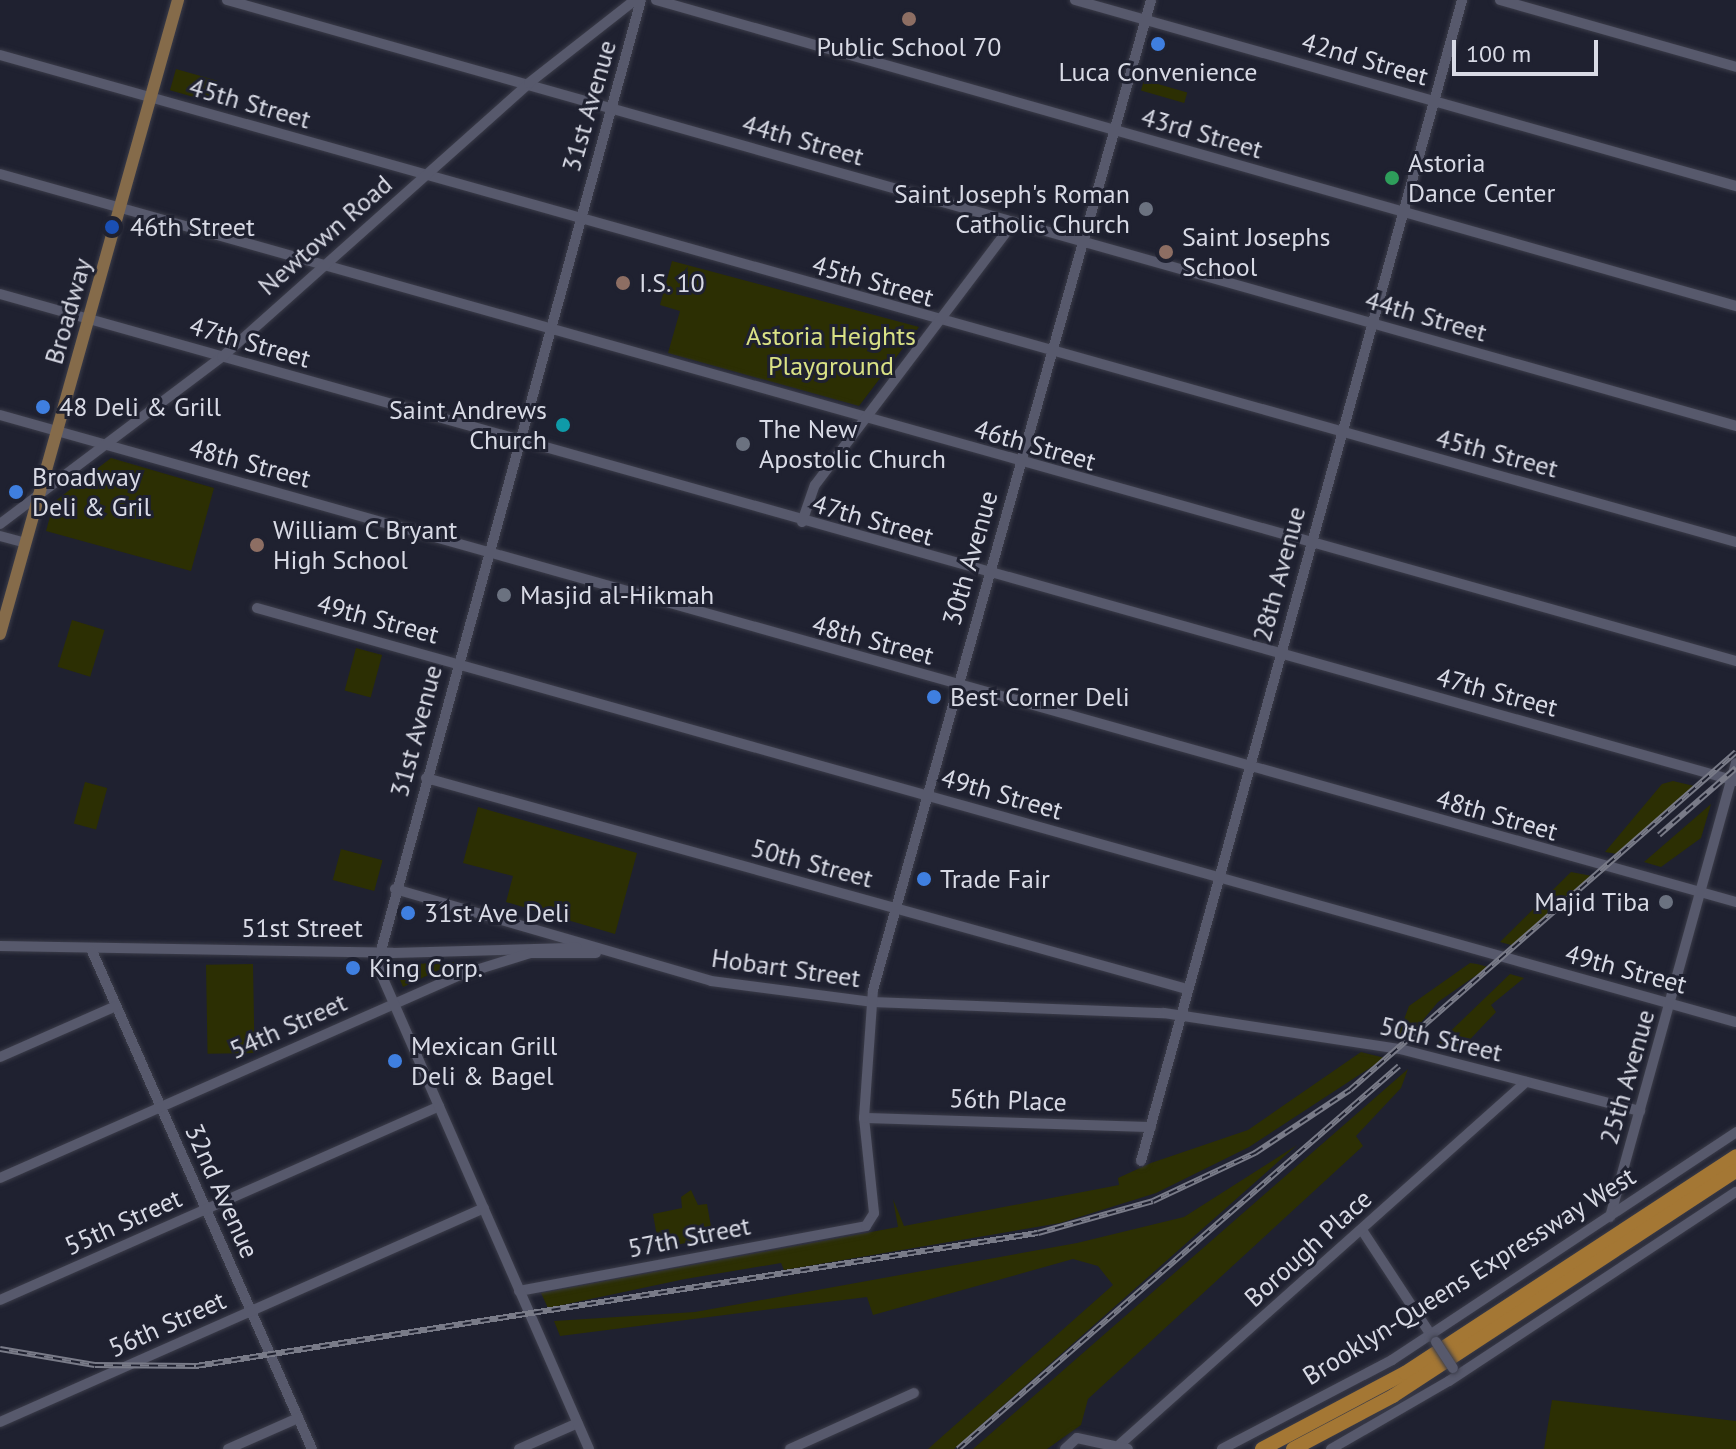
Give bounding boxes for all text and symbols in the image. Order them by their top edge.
marker: Public School 70 [900,10,918,28]
scale bar [1456,24,1602,74]
street label: 42nd Street [1298,26,1432,92]
place label: Public School 70 [816,31,1002,63]
marker: Luca Convenience [1149,35,1167,53]
street label: 31st Avenue [555,36,623,176]
text: 100 m [1466,38,1531,69]
place label: Luca Convenience [1058,56,1258,88]
street label: 45th Street [186,71,314,135]
street label: 43rd Street [1138,101,1266,165]
street label: 44th Street [739,108,867,172]
place label: Astoria Dance Center [1408,147,1555,208]
street label: Newtown Road [252,168,398,302]
marker: Astoria Dance Center [1383,169,1401,187]
place label: Saint Joseph's Roman Catholic Church [894,178,1130,240]
marker: Saint Joseph's Roman Catholic Church [1137,200,1155,218]
place label: 46th Street [130,211,255,243]
marker: 46th Street [101,216,123,238]
place label: Saint Josephs School [1182,221,1331,282]
marker: Saint Josephs School [1157,243,1175,261]
street label: 45th Street [809,249,937,313]
street label: Broadway [38,254,98,368]
place label: I.S. 10 [639,267,707,299]
marker: I.S. 10 [614,274,632,292]
street label: 44th Street [1362,284,1490,348]
street label: 47th Street [186,310,314,374]
park label: Astoria Heights Playground [746,320,916,382]
place label: 48 Deli & Grill [59,391,221,423]
place label: Saint Andrews Church [388,394,547,456]
marker: 48 Deli & Grill [34,398,52,416]
place label: The New Apostolic Church [759,413,947,474]
street label: 46th Street [971,413,1099,477]
marker: Saint Andrews Church [554,416,572,434]
street label: 45th Street [1433,422,1561,484]
street label: 48th Street [186,432,314,494]
marker: The New Apostolic Church [734,435,752,453]
place label: Broadway Deli & Gril [32,461,151,522]
marker: Broadway Deli & Gril [7,483,25,501]
street label: 30th Avenue [936,487,1004,629]
street label: 47th Street [809,488,937,552]
street label: 28th Avenue [1246,503,1312,645]
place label: William C Bryant High School [273,514,458,576]
marker: William C Bryant High School [248,536,266,554]
place label: Masjid al-Hikmah [520,579,714,611]
marker: Masjid al-Hikmah [495,586,513,604]
street label: 49th Street [314,588,442,650]
street label: 48th Street [809,609,937,671]
street label: 31st Avenue [383,661,449,801]
street label: 47th Street [1433,661,1561,723]
place label: Best Corner Deli [950,681,1130,713]
marker: Best Corner Deli [925,688,943,706]
street label: 49th Street [938,762,1066,826]
street label: 48th Street [1433,783,1561,847]
street label: 50th Street [748,832,876,894]
place label: Trade Fair [940,863,1050,895]
marker: Trade Fair [915,870,933,888]
place label: Majid Tiba [1533,886,1650,918]
marker: Majid Tiba [1657,893,1675,911]
place label: 31st Ave Deli [424,897,571,929]
marker: 31st Ave Deli [399,904,417,922]
street label: 51st Street [241,912,363,944]
street label: 49th Street [1562,938,1690,1000]
street label: Hobart Street [709,942,863,994]
place label: King Corp. [369,952,483,984]
marker: King Corp. [344,959,362,977]
street label: 54th Street [225,986,351,1066]
street label: 25th Avenue [1593,1006,1661,1148]
street label: 50th Street [1377,1010,1505,1068]
place label: Mexican Grill Deli & Bagel [411,1030,557,1092]
marker: Mexican Grill Deli & Bagel [386,1052,404,1070]
street label: 56th Place [949,1082,1067,1118]
street label: 32nd Avenue [178,1119,266,1263]
street label: Brooklyn-Queens Expressway West [1296,1160,1642,1392]
street label: 55th Street [60,1182,186,1262]
street label: Borough Place [1238,1183,1378,1313]
street label: 57th Street [625,1210,753,1264]
street label: 56th Street [104,1284,230,1364]

